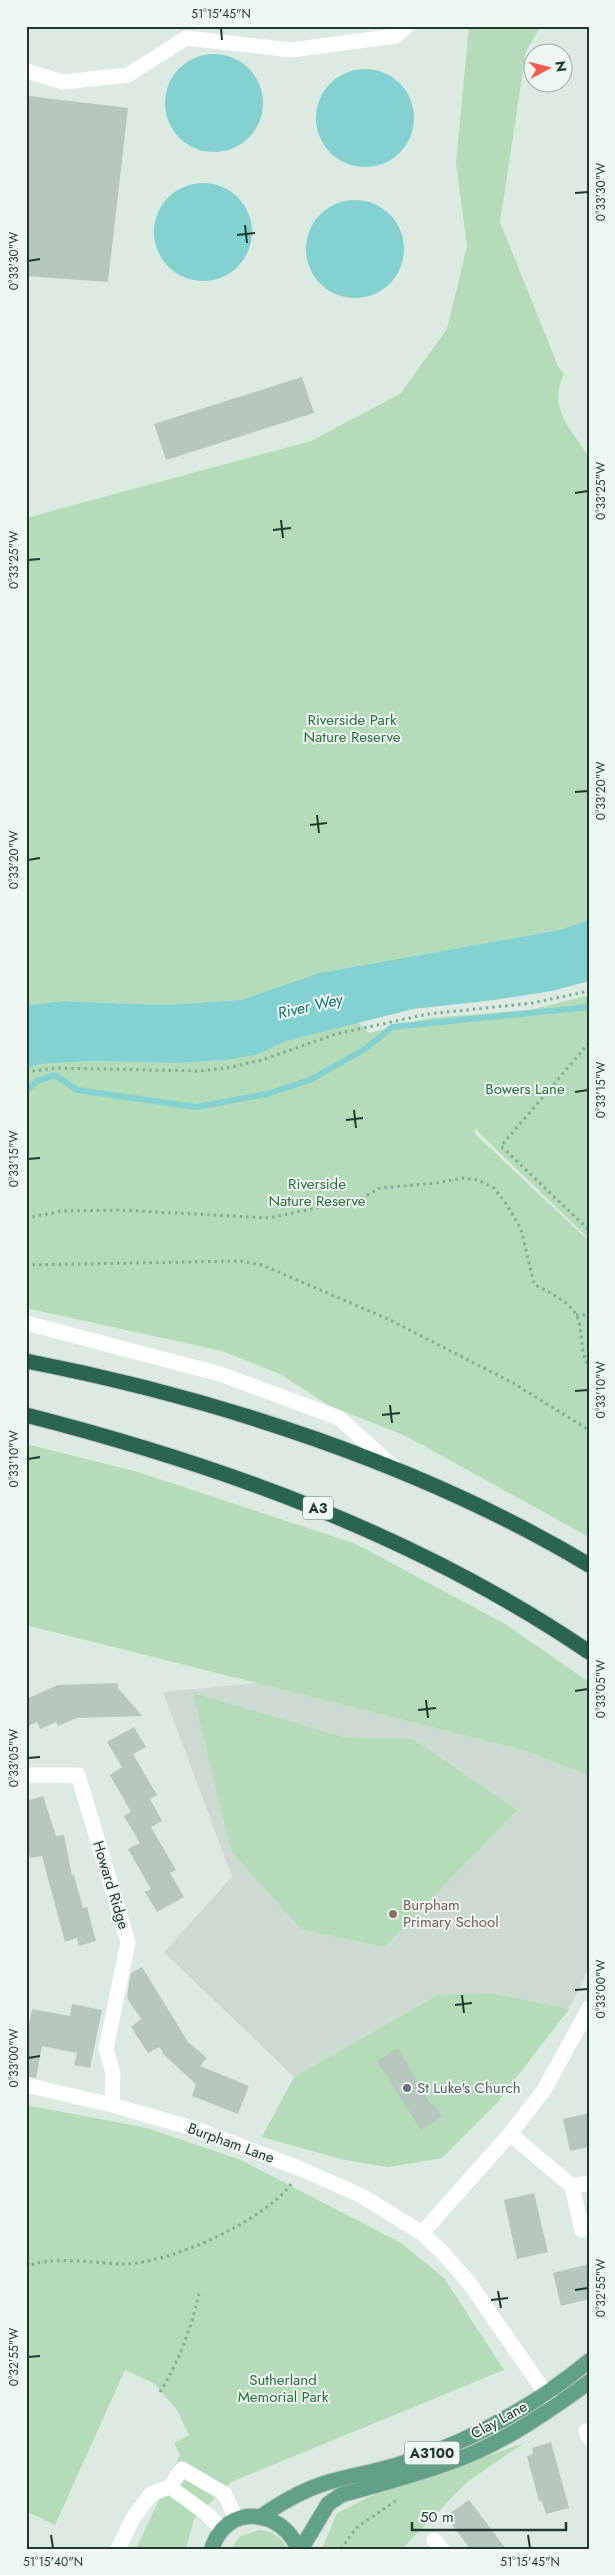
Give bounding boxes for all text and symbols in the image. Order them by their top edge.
text: 51°15'45"N [191,5,251,23]
north arrow [522,42,572,92]
text: N [550,60,572,73]
text: 0°33'30"W [592,163,610,221]
text: 0°33'30"W [5,232,23,290]
text: 0°33'25"W [592,462,610,520]
text: 0°33'25"W [5,531,23,589]
park label: Riverside Park Nature Reserve [303,709,401,748]
text: 0°33'20"W [592,762,610,820]
text: 0°33'20"W [5,831,23,889]
water label: River Wey [275,987,346,1025]
text: 0°33'15"W [592,1062,610,1118]
park label: Bowers Lane [485,1078,565,1100]
text: 0°33'15"W [5,1131,23,1187]
park label: Riverside Nature Reserve [268,1173,366,1212]
text: 0°33'10"W [592,1361,610,1419]
text: 0°33'10"W [5,1430,23,1488]
road number: A3 [303,1496,333,1520]
text: 0°33'05"W [592,1660,610,1718]
text: 0°33'05"W [5,1729,23,1787]
street label: Howard Ridge [87,1838,135,1932]
place label: Burpham Primary School [403,1894,499,1933]
marker: Burpham Primary School [387,1908,399,1920]
text: 0°33'00"W [592,1959,610,2018]
text: 0°33'00"W [5,2028,23,2087]
place label: St Luke's Church [417,2077,521,2099]
marker: St Luke's Church [401,2082,413,2094]
street label: Burpham Lane [185,2117,278,2169]
text: 0°32'55"W [592,2259,610,2317]
text: 0°32'55"W [5,2328,23,2386]
park label: Sutherland Memorial Park [238,2369,329,2408]
street label: Clay Lane [467,2395,531,2445]
road number: A3100 [404,2442,460,2464]
scale bar [412,2500,566,2532]
text: 50 m [420,2506,454,2528]
text: 51°15'40"N [23,2553,83,2571]
text: 51°15'45"N [500,2553,560,2571]

